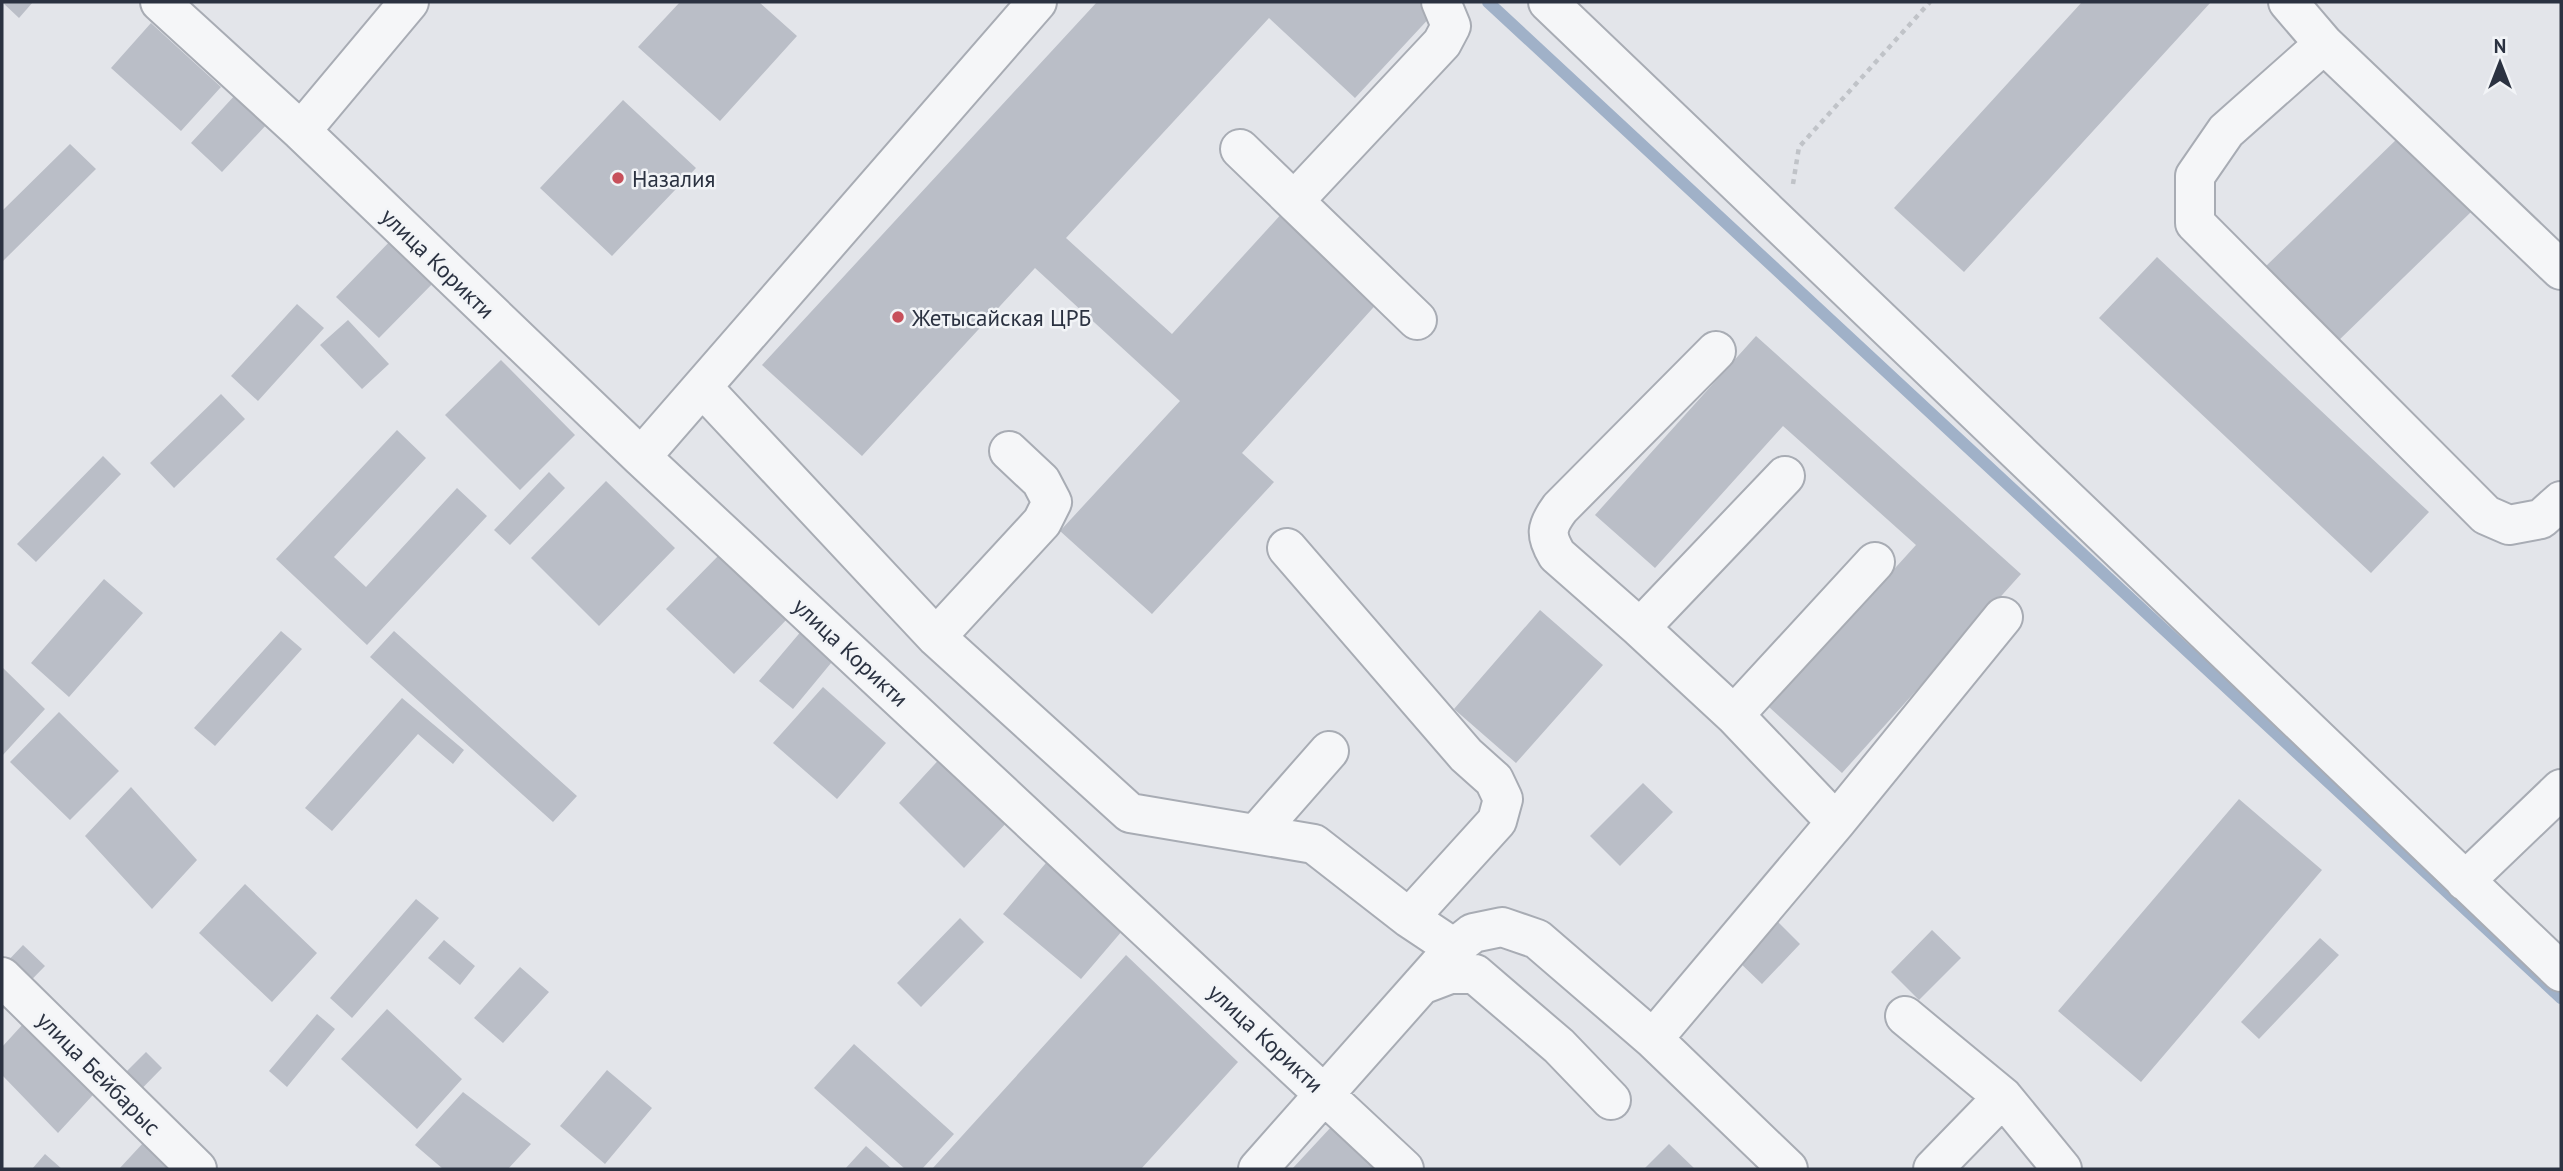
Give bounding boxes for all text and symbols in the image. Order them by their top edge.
north arrow [2465,28,2535,98]
text: N [2494,34,2506,58]
place label: Назалия [632,164,715,193]
marker: Назалия [610,170,626,186]
street label: улица Корикти [375,201,501,325]
place label: Жетысайская ЦРБ [911,303,1091,332]
marker: Жетысайская ЦРБ [890,309,906,325]
street label: улица Корикти [787,591,915,713]
street label: улица Корикти [1202,977,1330,1099]
street label: улица Бейбарыс [31,1005,167,1141]

